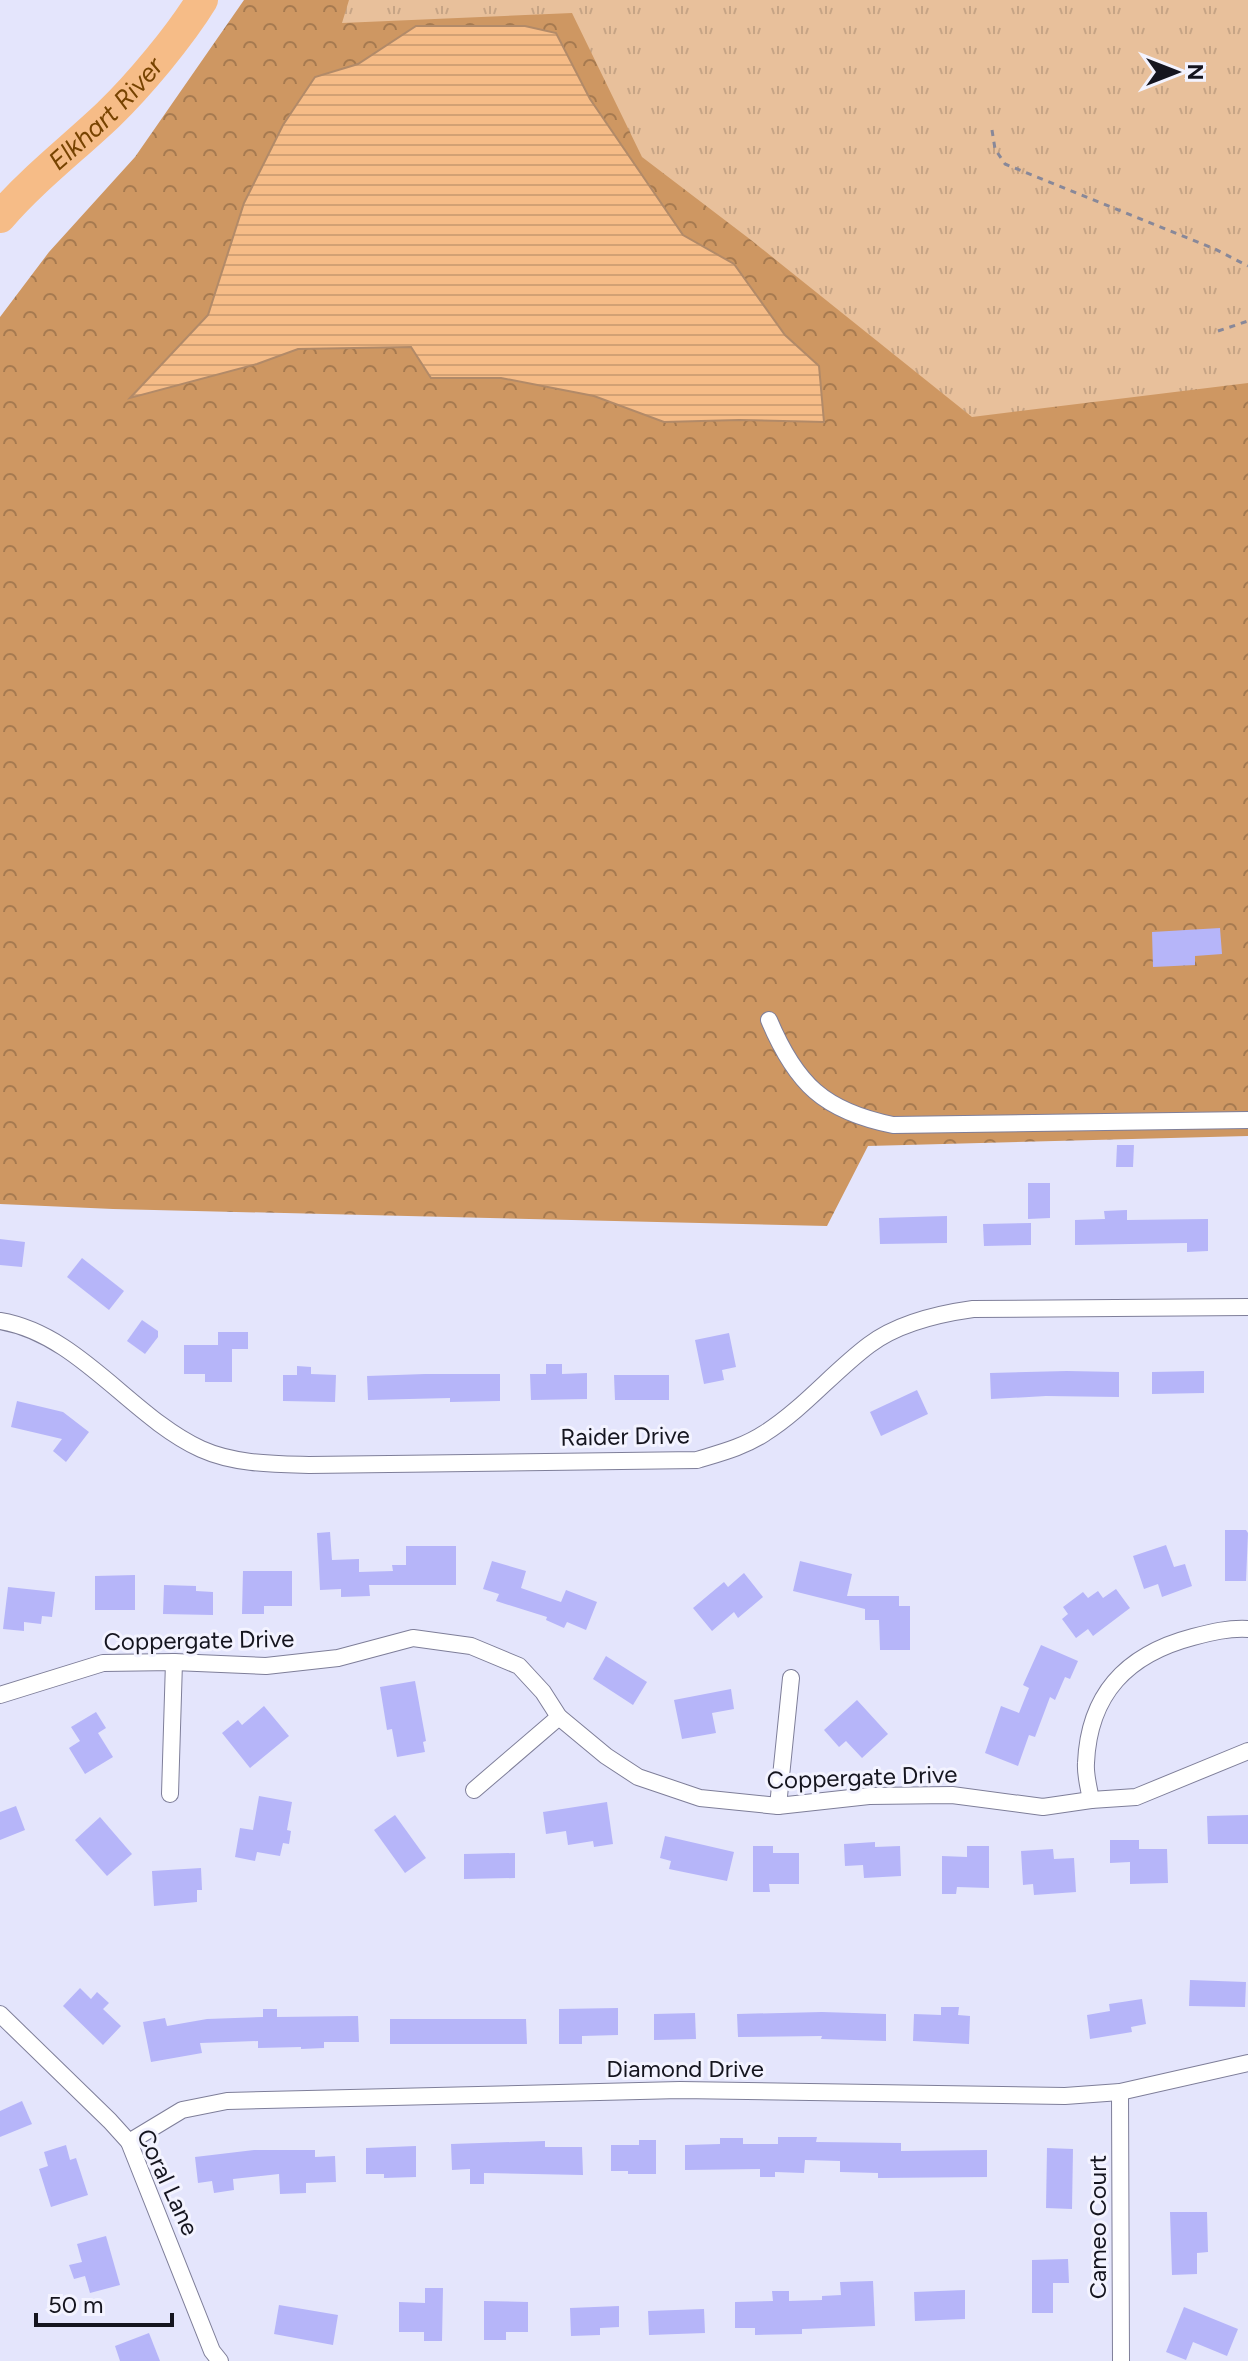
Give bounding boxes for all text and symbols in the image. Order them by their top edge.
north arrow [1136,32,1216,112]
water label: Elkhart River [42,50,170,177]
text: N [1182,63,1209,81]
street label: Raider Drive [560,1420,690,1452]
street label: Coppergate Drive [103,1624,295,1656]
street label: Coppergate Drive [766,1759,958,1795]
street label: Diamond Drive [606,2054,764,2083]
street label: Coral Lane [131,2124,205,2240]
street label: Cameo Court [1083,2155,1112,2299]
scale bar [36,2277,172,2327]
text: 50 m [48,2290,104,2319]

